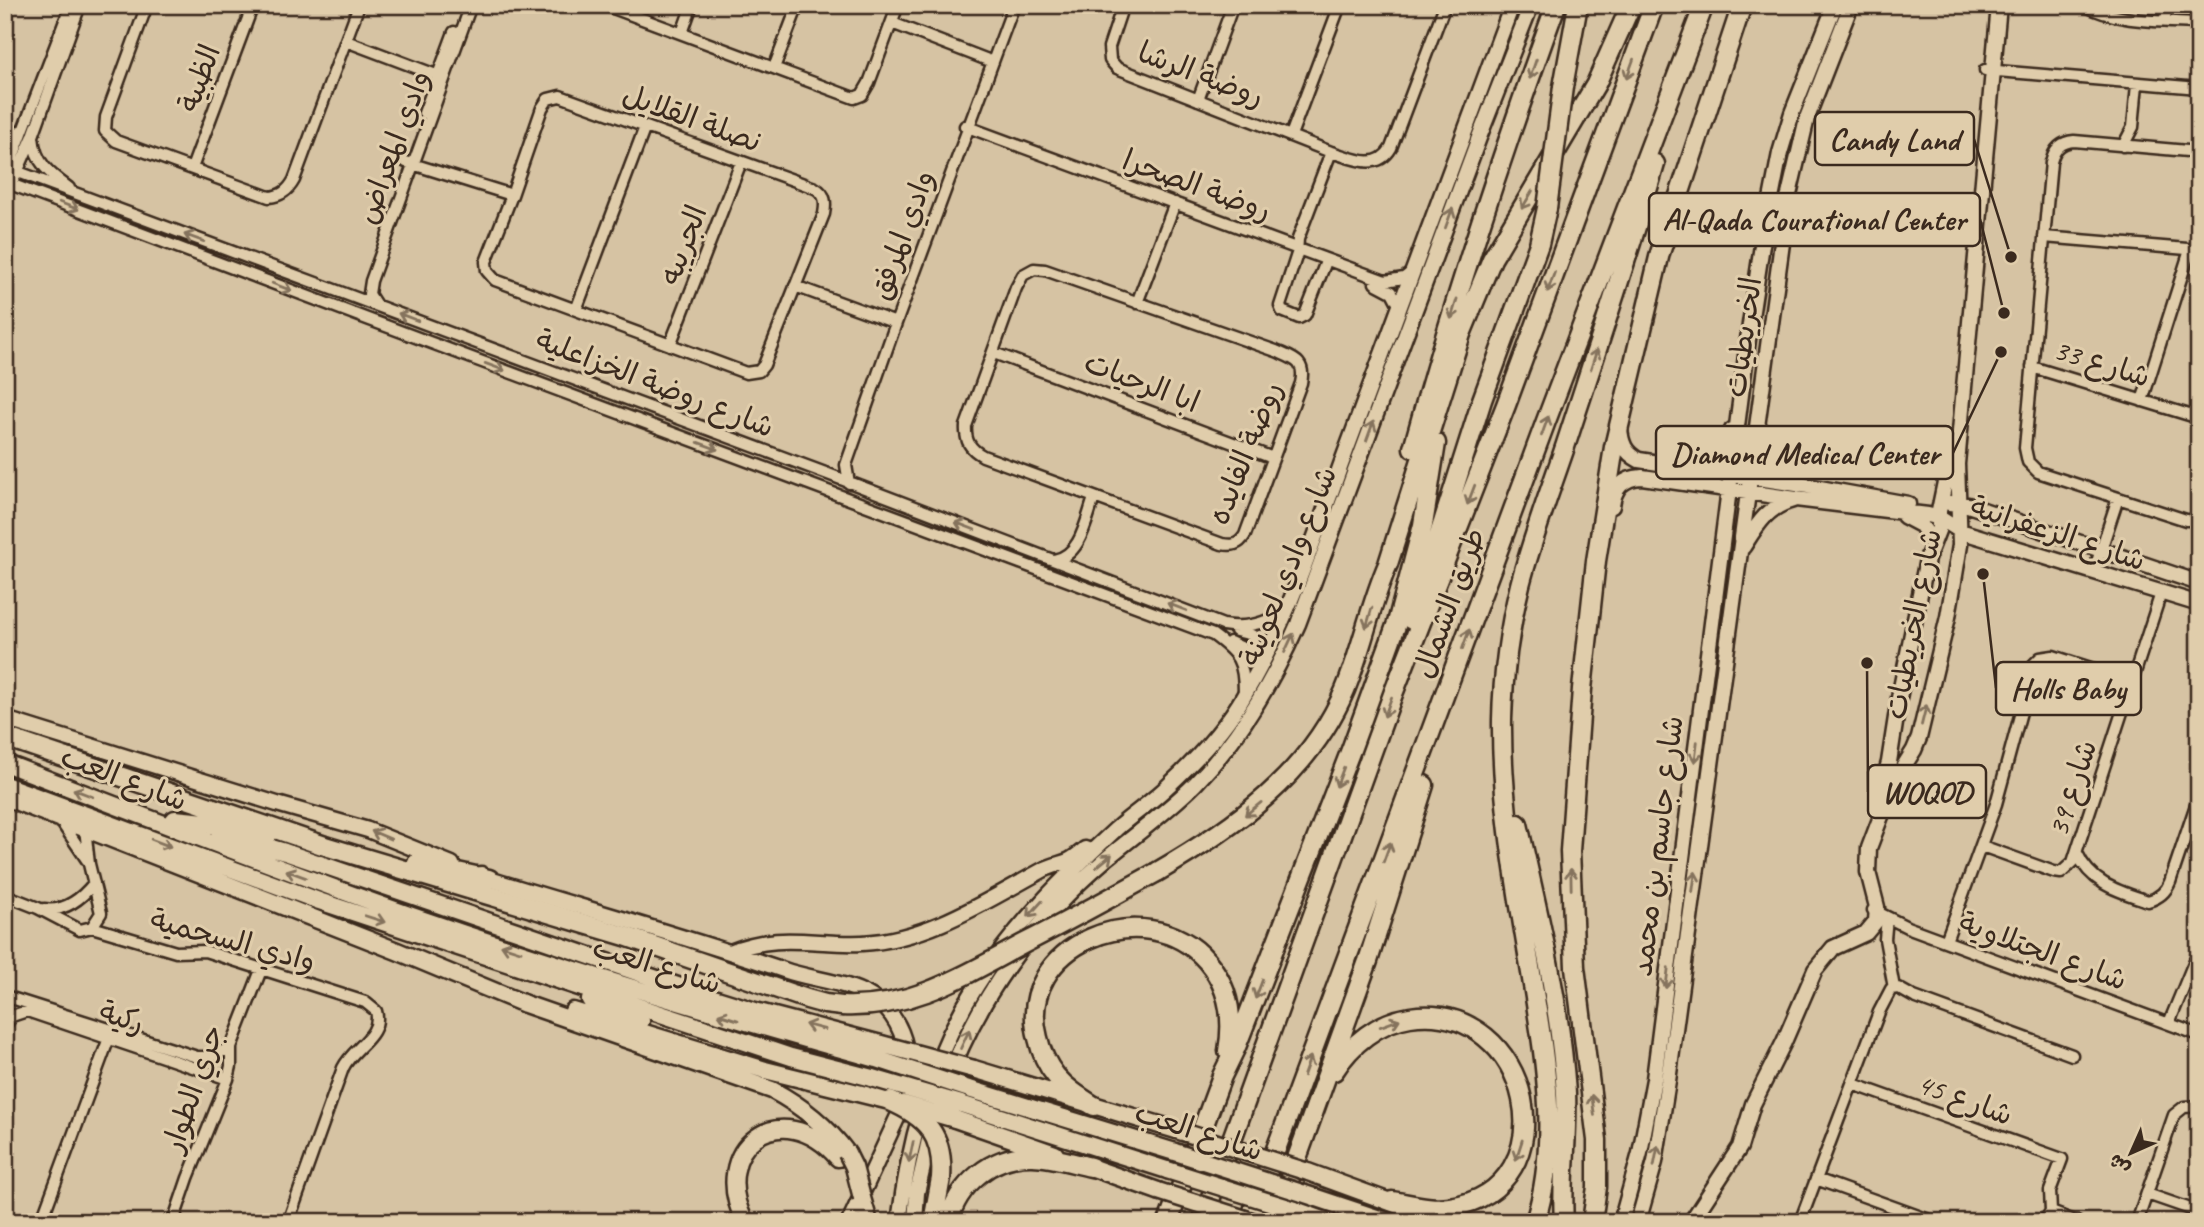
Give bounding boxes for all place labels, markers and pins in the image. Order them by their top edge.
callout: Candy Land [1815,112,1974,165]
callout: Al-Qada Courational Center [1649,193,1980,246]
callout: Diamond Medical Center [1656,426,1953,479]
callout: Holls Baby [1996,662,2141,715]
callout: WOQOD [1868,765,1986,818]

